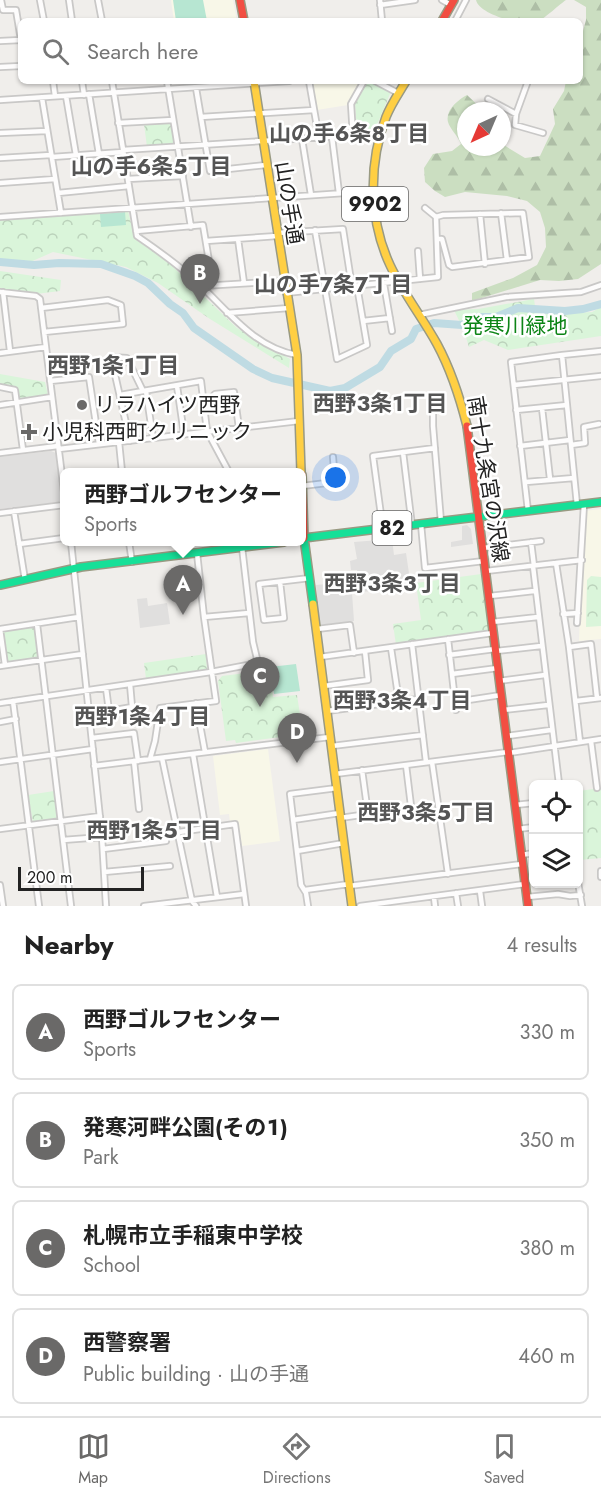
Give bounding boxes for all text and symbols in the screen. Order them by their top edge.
search box [18,18,583,84]
icon: search [39,35,72,68]
text: Search here [87,35,198,67]
north arrow [457,102,511,156]
district label: 山の手6条8丁目 [269,117,429,149]
district label: 山の手6条5丁目 [71,150,231,182]
street label: 山の手通 [268,159,310,247]
road number: 9902 [342,187,408,221]
pin: B [180,254,220,304]
district label: 山の手7条7丁目 [254,268,412,300]
park label: 発寒川緑地 [463,311,568,341]
district label: 西野1条1丁目 [47,349,179,381]
district label: 西野3条1丁目 [313,387,447,419]
place label: リラハイツ西野 [94,390,240,420]
street label: 南十九条宮の沢線 [460,394,516,564]
marker: リラハイツ西野 [75,398,89,412]
place label: 小児科西町クリニック [42,417,252,447]
marker: 小児科西町クリニック [20,423,38,441]
your location [321,463,350,492]
popup [60,468,306,546]
text: 西野ゴルフセンター [84,478,282,510]
text: Sports [84,510,137,539]
road number: 82 [372,511,412,545]
pin: A [164,566,202,615]
district label: 西野3条3丁目 [323,567,461,599]
pin: C [240,658,280,707]
district label: 西野3条4丁目 [332,684,472,716]
district label: 西野1条4丁目 [74,700,210,732]
pin: D [278,714,316,763]
map controls [529,780,583,888]
button: locate [529,780,583,834]
district label: 西野3条5丁目 [357,796,495,828]
district label: 西野1条5丁目 [86,814,222,846]
button: layers [529,834,583,888]
scale bar [18,864,144,892]
text: 200 m [27,866,73,889]
text: Nearby [24,926,113,964]
text: 4 results [506,931,577,960]
text: 西野ゴルフセンター [83,1003,281,1035]
text: A [38,1018,53,1047]
text: 330 m [520,1018,575,1047]
text: Sports [83,1035,136,1064]
text: 発寒河畔公園(その１) [83,1111,288,1143]
text: B [39,1126,52,1155]
text: 350 m [519,1126,575,1155]
text: Park [83,1143,119,1172]
text: 札幌市立手稲東中学校 [83,1219,303,1251]
text: C [38,1234,53,1263]
text: 380 m [520,1234,575,1263]
text: School [83,1251,140,1280]
text: 西警察署 [83,1326,171,1358]
text: D [38,1342,53,1371]
text: 460 m [518,1342,575,1371]
text: Public building · 山の手通 [83,1360,309,1389]
tab: Map [77,1430,110,1489]
tab: Directions [263,1430,331,1489]
tab: Saved [484,1430,524,1489]

